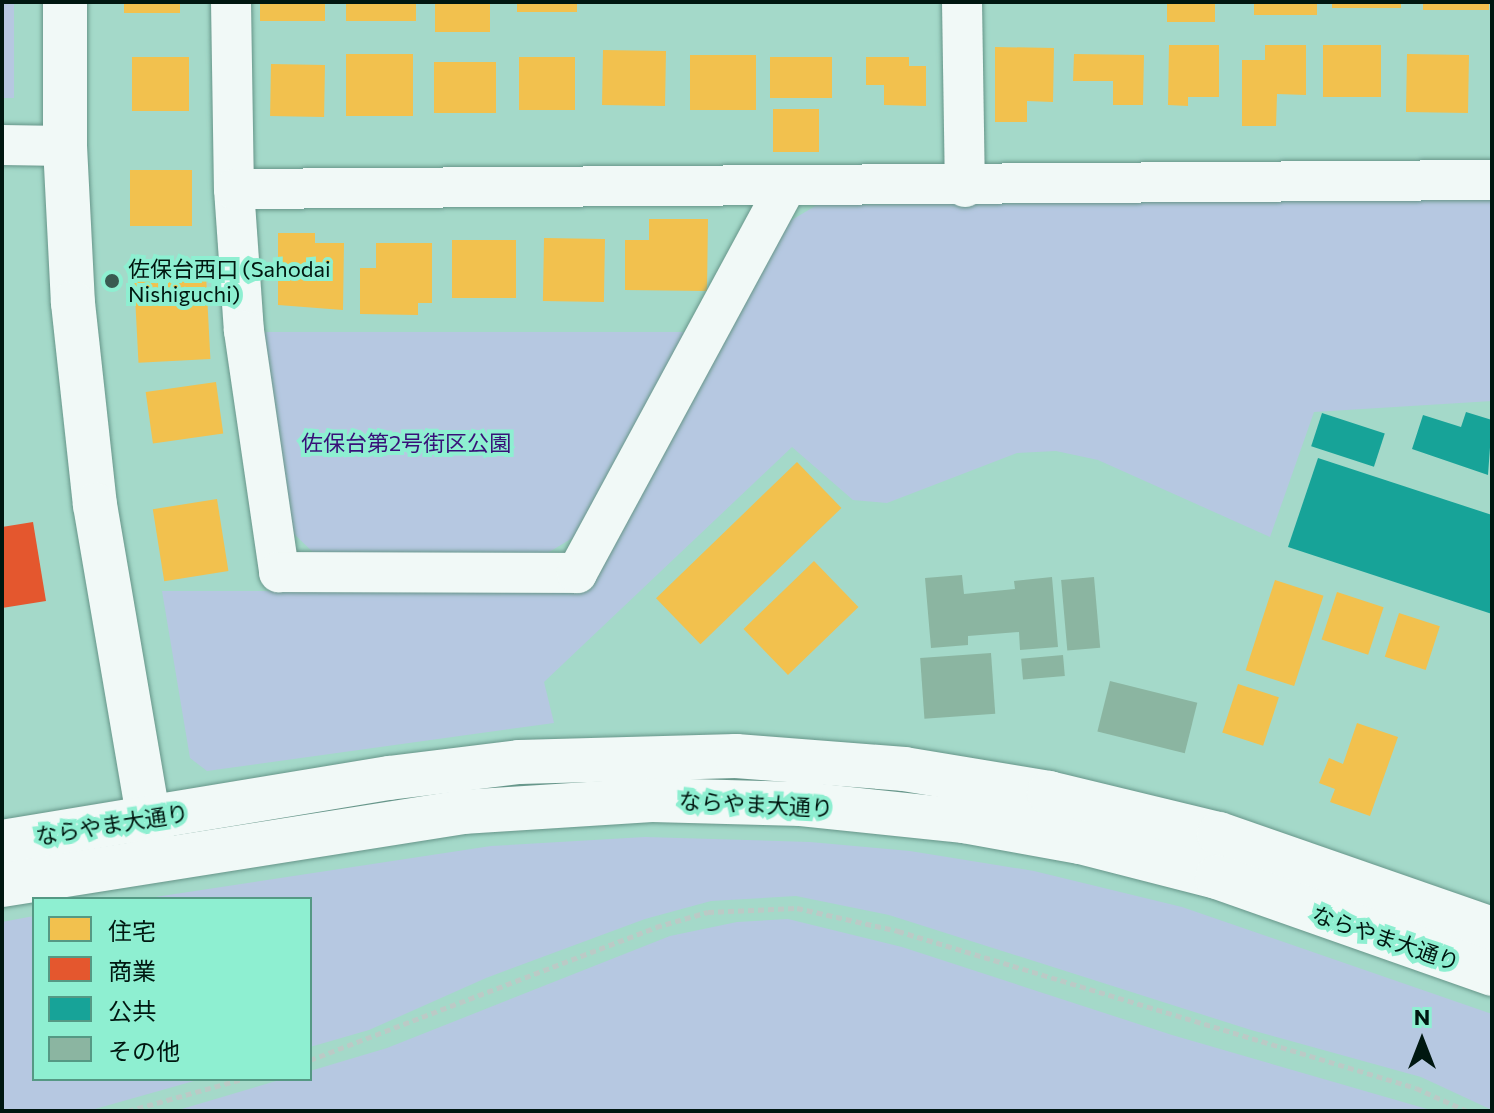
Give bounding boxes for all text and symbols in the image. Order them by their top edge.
place label: 佐保台西口 (Sahodai Nishiguchi) [128,255,331,306]
marker: 佐保台西口 (Sahodai Nishiguchi) [103,272,121,290]
park label: 佐保台第2号街区公園 [301,430,511,456]
street label: ならやま大通り [678,787,834,821]
street label: ならやま大通り [34,799,190,849]
legend [32,897,312,1081]
street label: ならやま大通り [1309,900,1463,976]
text: 住宅 [108,916,156,945]
text: 商業 [108,956,156,985]
text: 公共 [108,996,156,1025]
north arrow [1382,1001,1462,1081]
text: N [1414,1003,1430,1030]
text: その他 [108,1036,180,1065]

